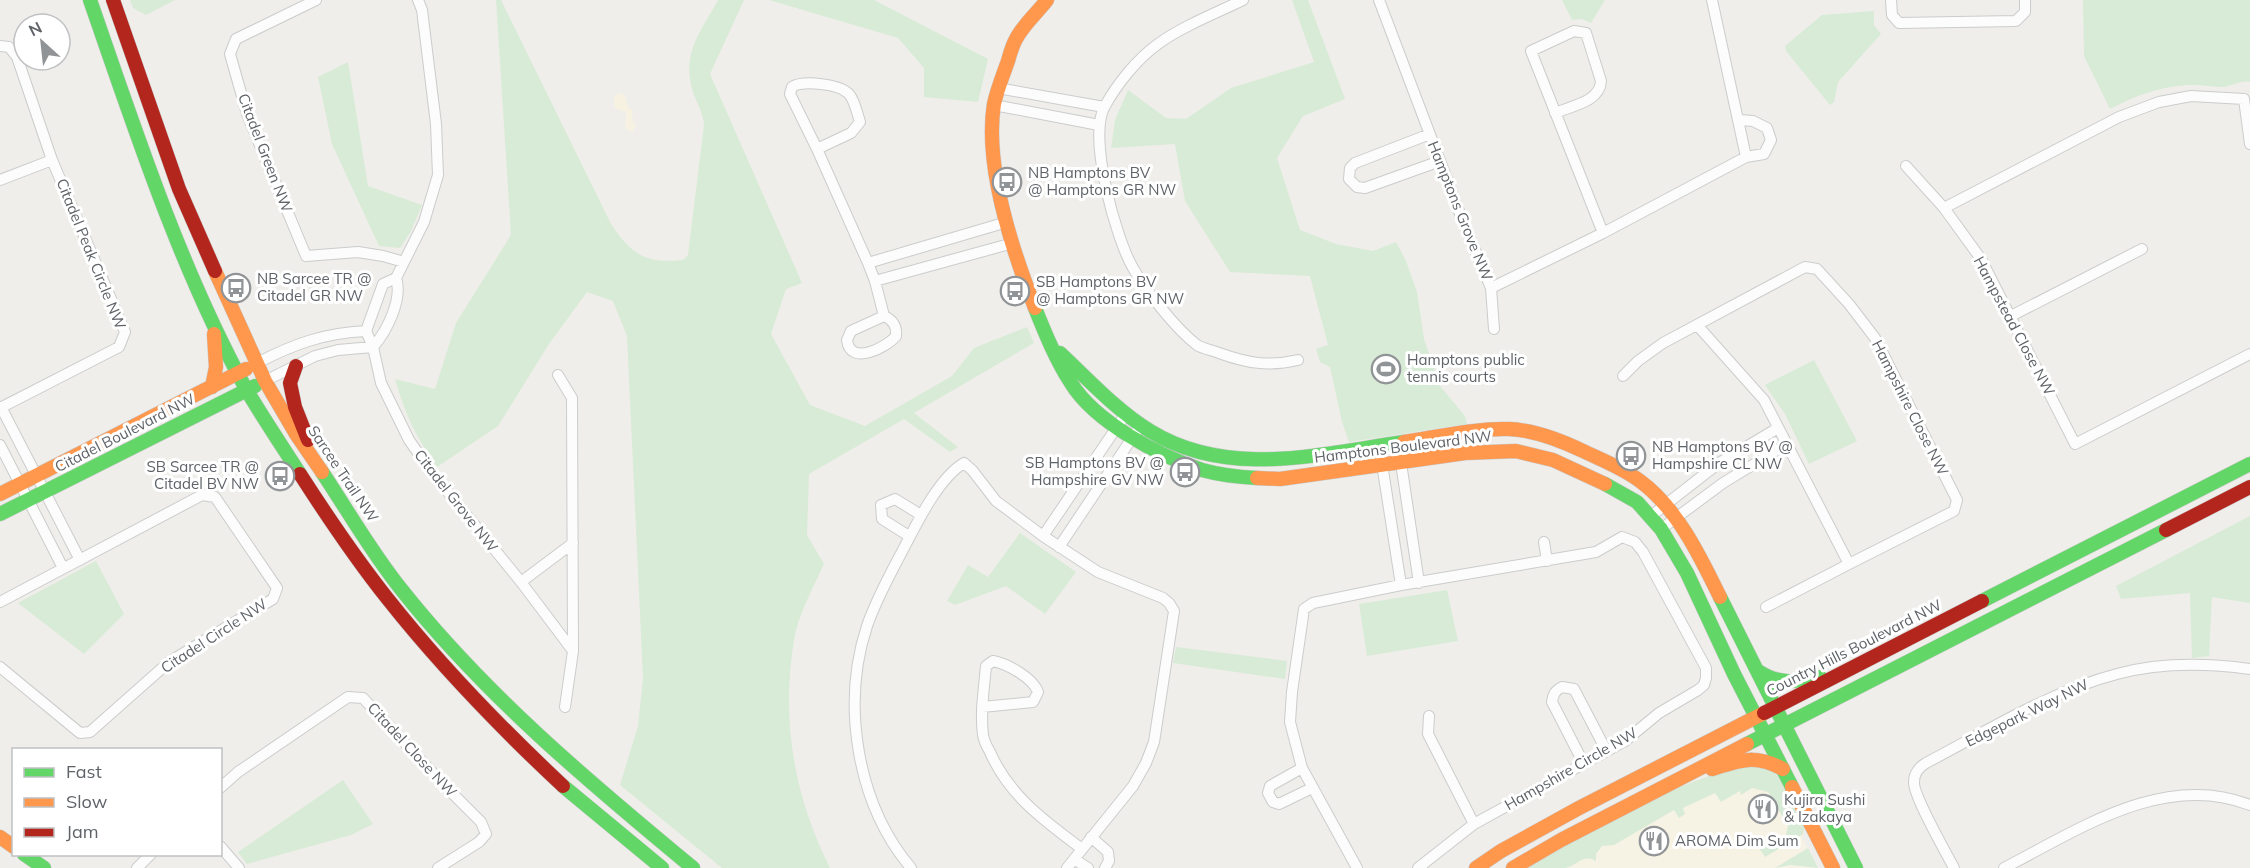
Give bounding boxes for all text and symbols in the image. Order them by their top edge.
north arrow [12,12,72,72]
text: N [25,17,45,40]
street label: Citadel Green NW [234,91,297,215]
street label: Hamptons Grove NW [1424,138,1497,284]
place label: NB Hamptons BV @ Hamptons GR NW [1028,163,1176,199]
bus stop icon: NB Hamptons BV @ Hamptons GR NW [991,166,1023,198]
street label: Citadel Peak Circle NW [52,176,131,332]
street label: Hampstead Close NW [1970,253,2059,399]
place label: NB Sarcee TR @ Citadel GR NW [257,269,371,305]
bus stop icon: NB Sarcee TR @ Citadel GR NW [220,272,252,304]
place label: SB Hamptons BV @ Hamptons GR NW [1036,272,1184,308]
bus stop icon: SB Hamptons BV @ Hamptons GR NW [999,275,1031,307]
street label: Hampshire Close NW [1868,337,1953,479]
place label: Hamptons public tennis courts [1407,350,1525,386]
sports icon: Hamptons public tennis courts [1370,353,1402,385]
street label: Citadel Boulevard NW [52,389,198,476]
street label: Sarcee Trail NW [304,422,383,526]
street label: Hamptons Boulevard NW [1313,426,1493,467]
place label: NB Hamptons BV @ Hampshire CL NW [1652,437,1793,473]
bus stop icon: NB Hamptons BV @ Hampshire CL NW [1615,440,1647,472]
street label: Citadel Grove NW [410,445,503,556]
place label: SB Hamptons BV @ Hampshire GV NW [1025,453,1164,489]
bus stop icon: SB Hamptons BV @ Hampshire GV NW [1169,456,1201,488]
place label: SB Sarcee TR @ Citadel BV NW [146,457,259,493]
bus stop icon: SB Sarcee TR @ Citadel BV NW [264,460,296,492]
street label: Citadel Circle NW [157,594,271,677]
street label: Country Hills Boulevard NW [1763,595,1945,700]
street label: Edgepark Way NW [1962,674,2092,751]
street label: Citadel Close NW [364,698,461,801]
street label: Hampshire Circle NW [1501,723,1641,814]
legend [12,748,222,856]
text: Fast [66,760,102,783]
text: Slow [66,790,108,813]
place label: Kujira Sushi & Izakaya [1784,790,1865,826]
restaurant icon: Kujira Sushi & Izakaya [1747,793,1779,825]
text: Jam [66,820,99,843]
restaurant icon: AROMA Dim Sum [1638,825,1670,857]
place label: AROMA Dim Sum [1675,831,1799,850]

